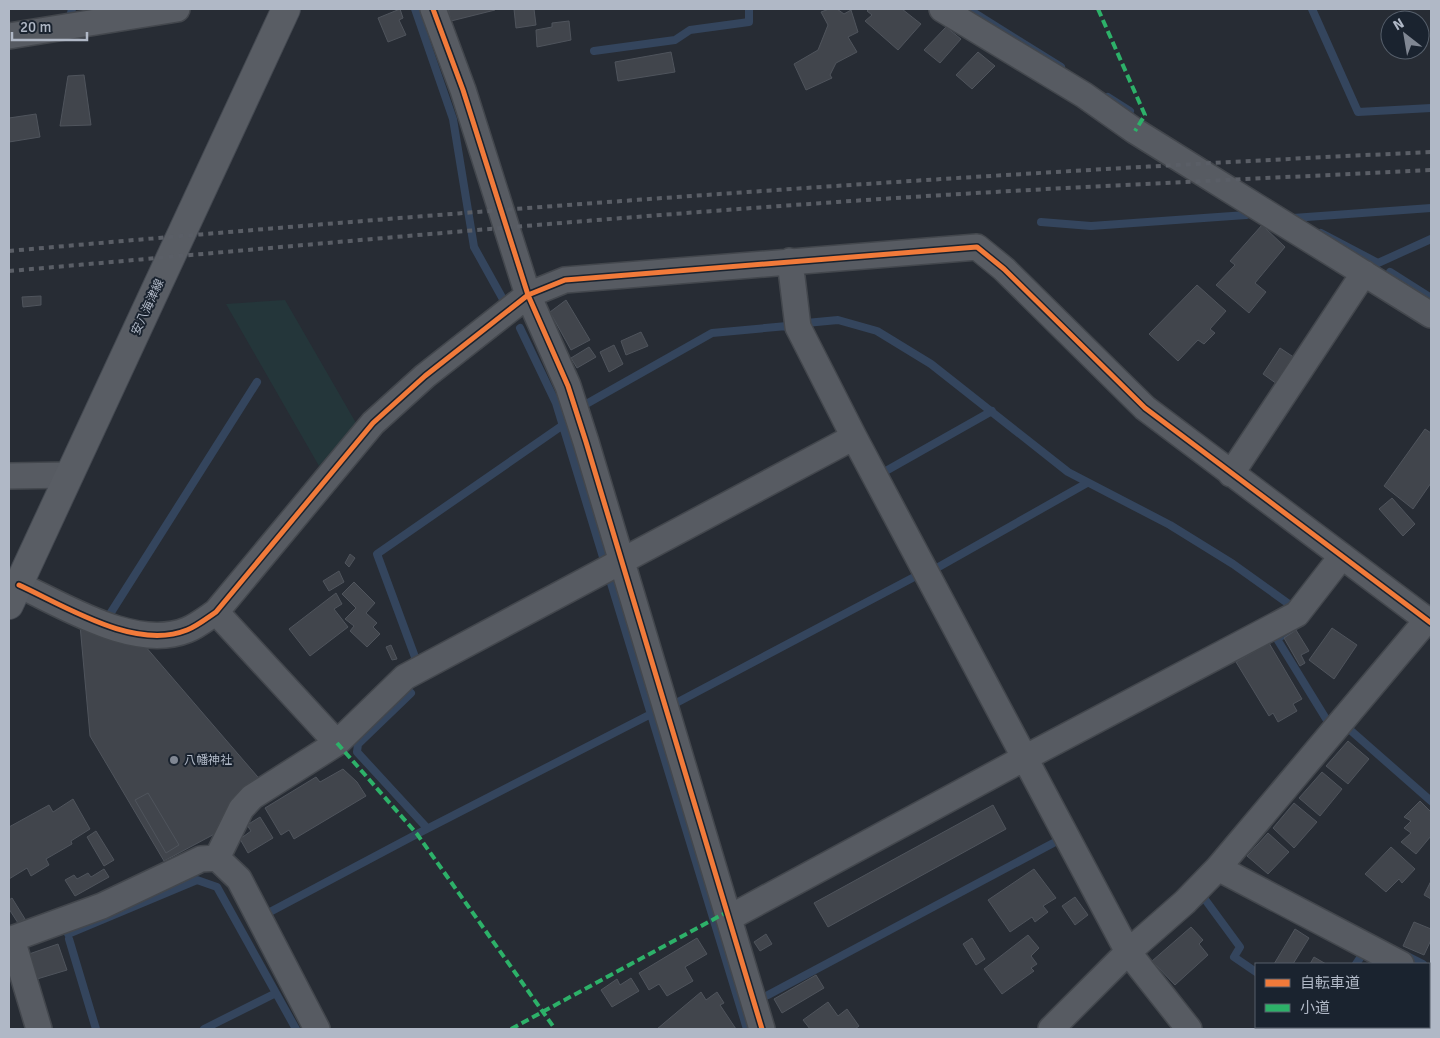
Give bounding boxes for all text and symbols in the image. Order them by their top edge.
scale bar [12,10,88,42]
north arrow [1380,10,1430,60]
text: N [1390,14,1407,34]
text: 20 m [20,18,51,36]
street label: 安八海津線 [129,277,167,337]
place label: 八幡神社 [184,753,232,768]
marker: 八幡神社 [168,754,180,766]
legend [1255,963,1430,1028]
text: 自転車道 [1300,974,1360,992]
text: 小道 [1300,999,1330,1017]

